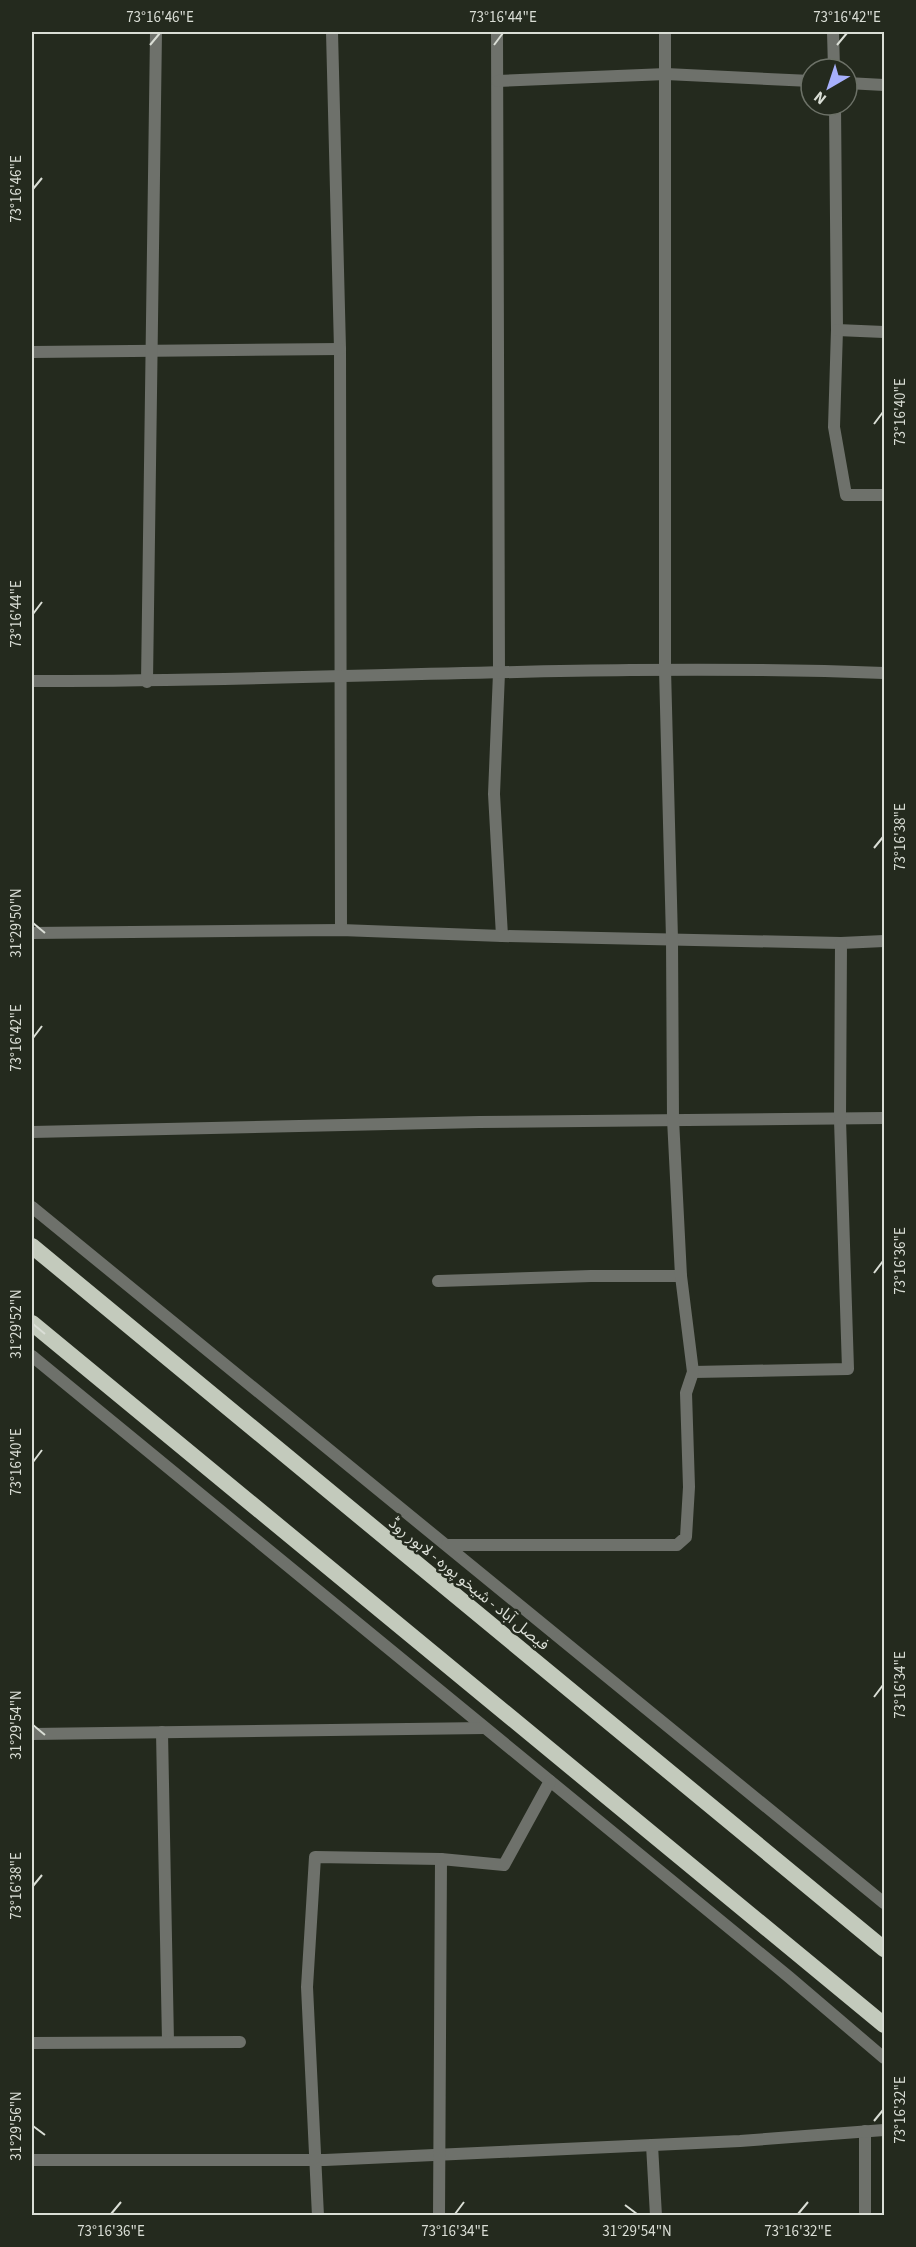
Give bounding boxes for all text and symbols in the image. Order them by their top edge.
text: 73°16'46"E [126,7,194,28]
text: 73°16'44"E [469,7,537,28]
text: 73°16'42"E [813,7,881,28]
north arrow [799,57,859,117]
text: N [809,86,831,110]
text: 73°16'46"E [6,155,27,223]
text: 73°16'40"E [890,378,911,446]
text: 73°16'44"E [6,580,27,648]
text: 73°16'38"E [890,803,911,871]
text: 31°29'50"N [6,888,27,958]
text: 73°16'42"E [6,1004,27,1072]
text: 73°16'36"E [890,1227,911,1295]
text: 31°29'52"N [6,1289,27,1359]
text: 73°16'40"E [6,1428,27,1496]
street label: فیصل آباد - شیخو پورہ - لاہور روڈ [384,1512,554,1656]
text: 73°16'34"E [890,1651,911,1719]
text: 31°29'54"N [6,1690,27,1760]
text: 73°16'38"E [6,1852,27,1920]
text: 73°16'32"E [890,2076,911,2144]
text: 31°29'56"N [6,2091,27,2161]
text: 73°16'36"E [77,2221,145,2242]
text: 73°16'34"E [421,2221,489,2242]
text: 31°29'54"N [602,2221,672,2242]
text: 73°16'32"E [764,2221,832,2242]

